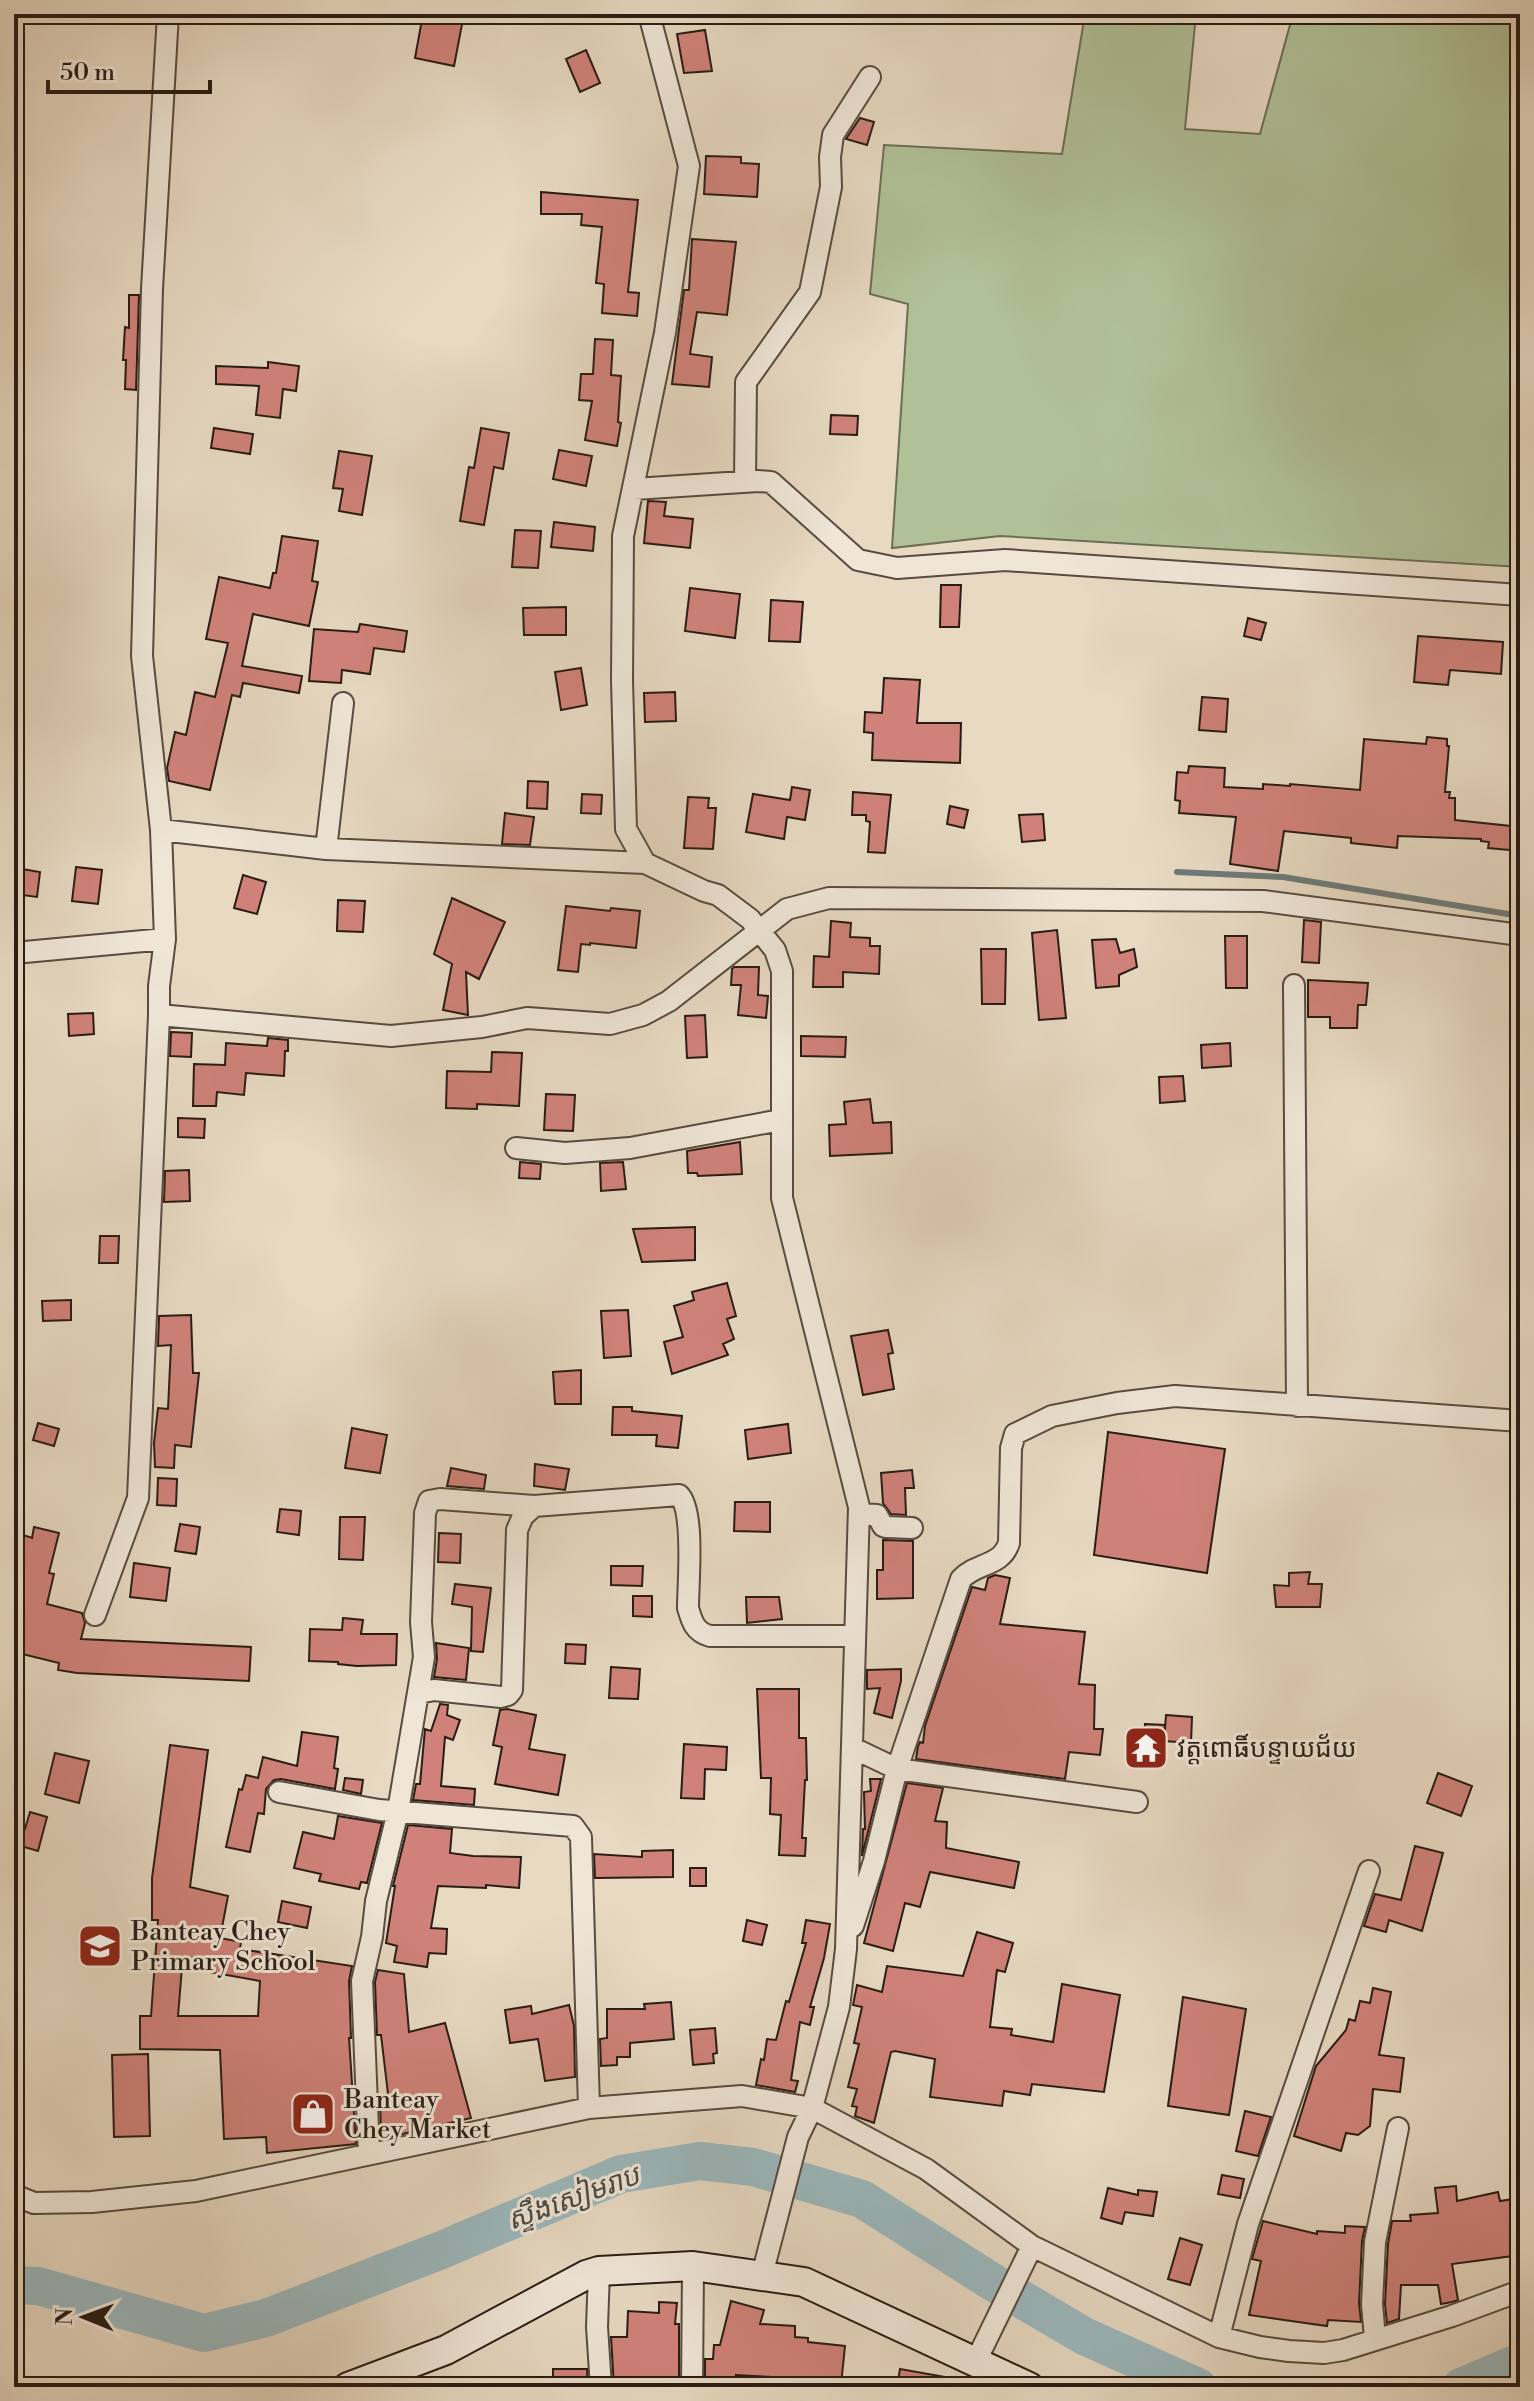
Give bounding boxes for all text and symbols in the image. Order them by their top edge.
scale bar [48,44,210,94]
text: 50 m [60,58,115,88]
temple icon: វត្តពោធិ៍បន្ទាយជ័យ [1122,1724,1170,1772]
place label: វត្តពោធិ៍បន្ទាយជ័យ [1177,1733,1357,1765]
place label: Banteay Chey Primary School [130,1916,316,1978]
school or university icon: Banteay Chey Primary School [76,1922,124,1970]
place label: Banteay Chey Market [343,2084,491,2146]
shop icon: Banteay Chey Market [289,2090,337,2138]
water label: ស្ទឹងសៀមរាប [502,2156,647,2239]
north arrow [44,2277,124,2357]
text: N [52,2307,79,2326]

